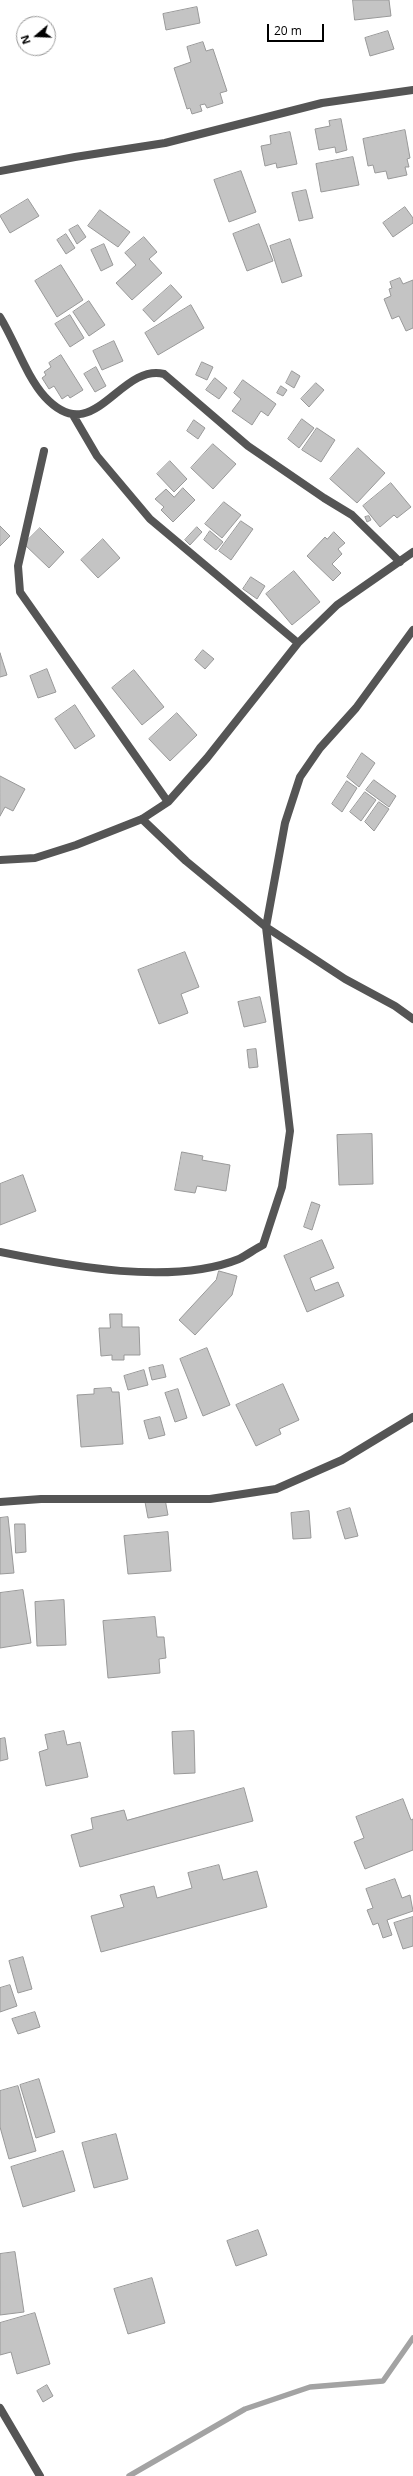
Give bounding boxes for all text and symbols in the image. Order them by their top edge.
north arrow [16,16,56,56]
scale bar [269,16,326,42]
text: 20 m [274,22,302,39]
text: N [17,33,34,46]

